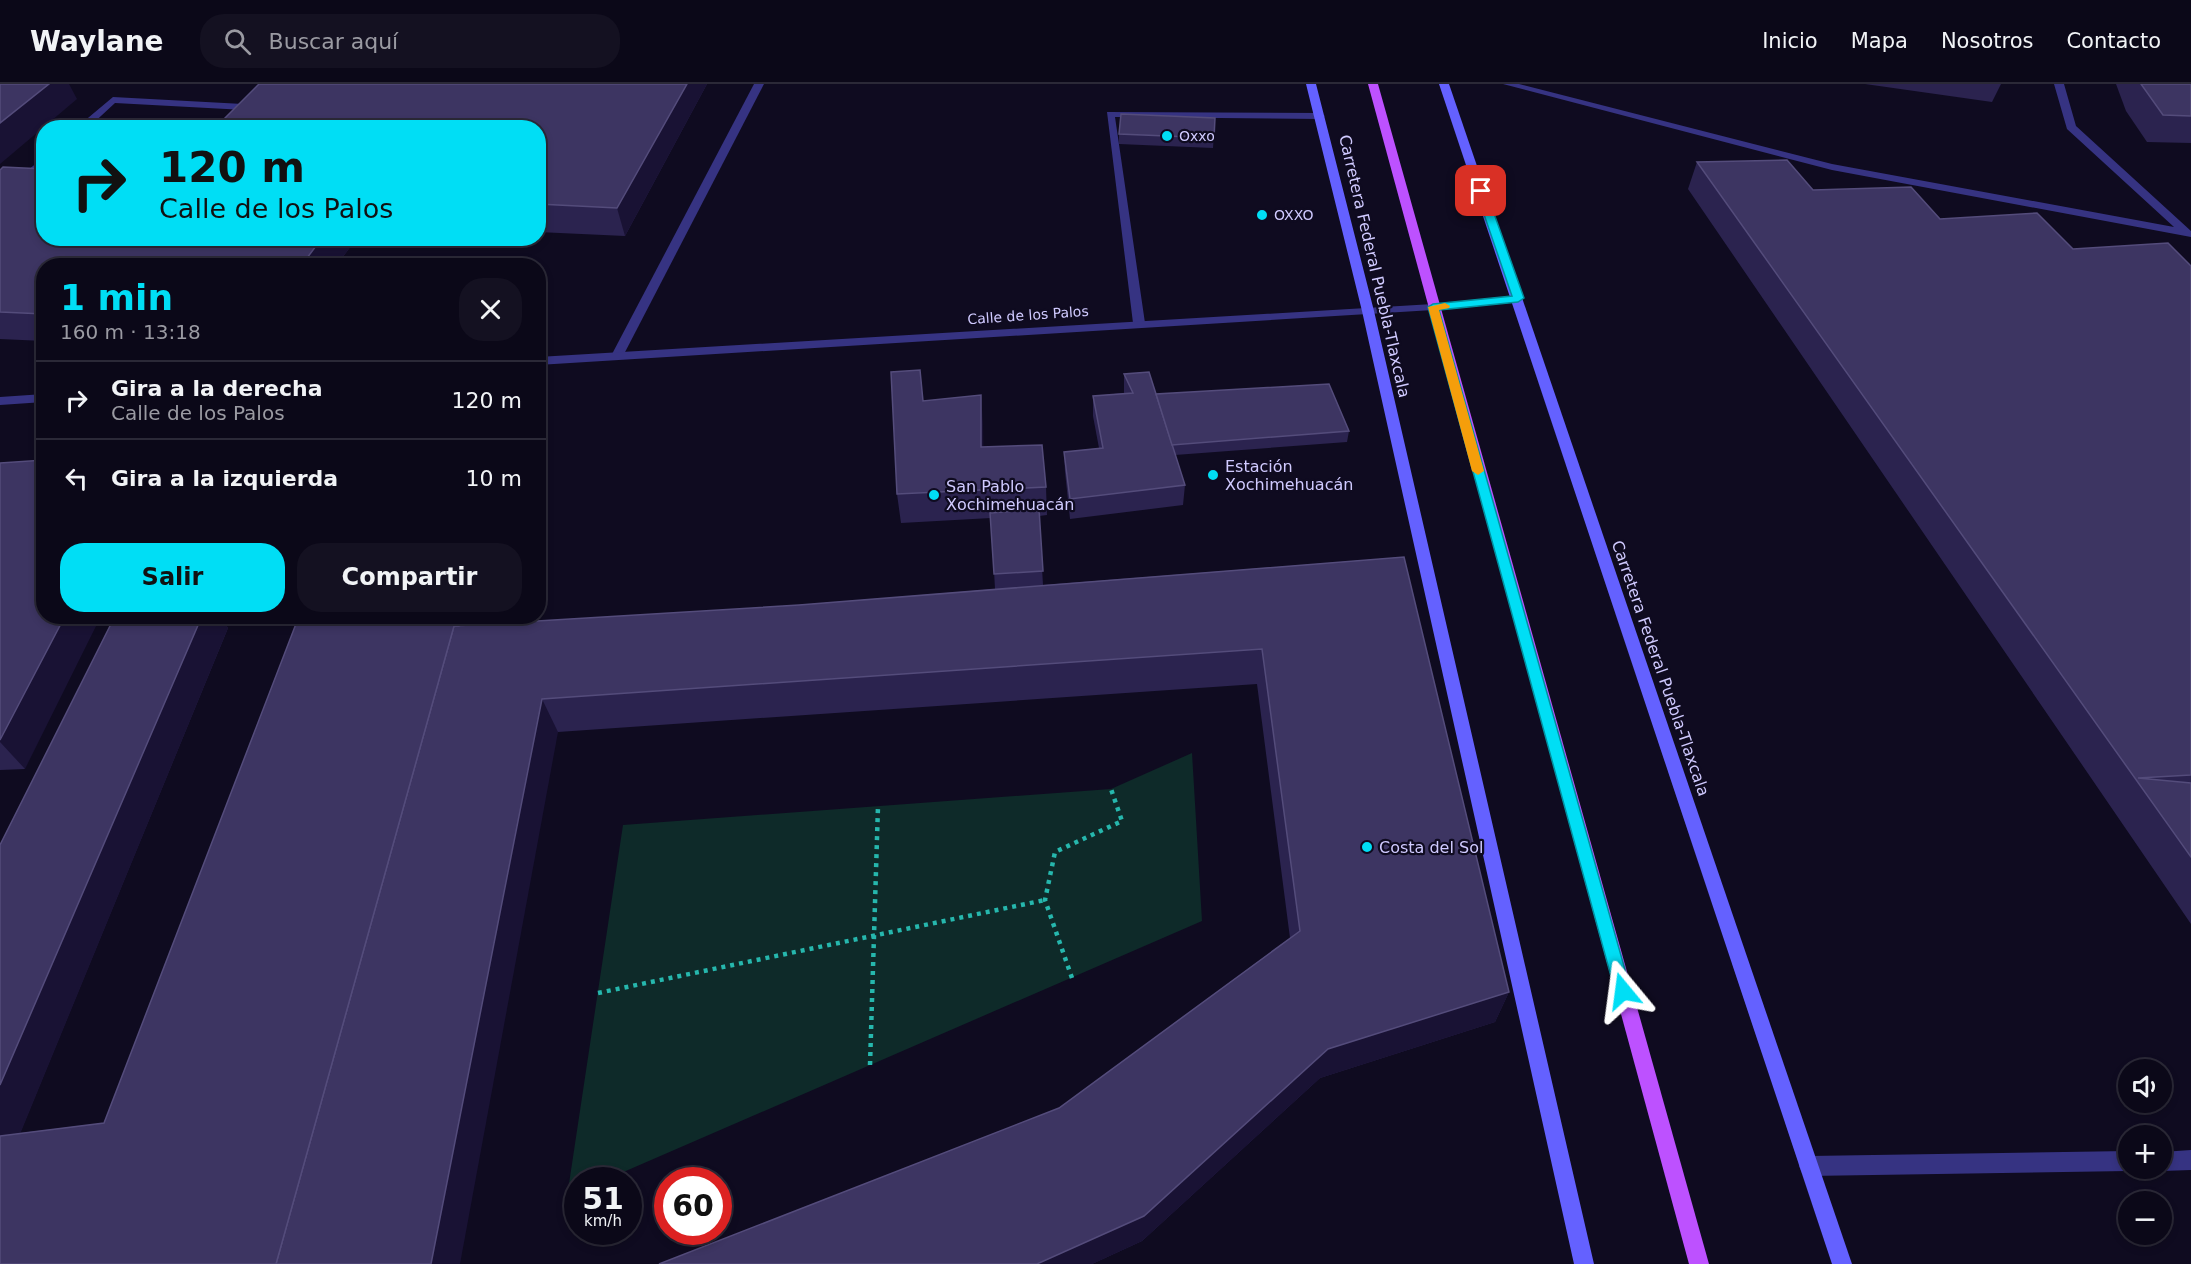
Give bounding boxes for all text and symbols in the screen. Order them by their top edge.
search box [200,14,620,68]
text: Waylane [30,25,164,58]
icon: search [221,25,254,58]
text: Buscar aquí [269,29,398,54]
text: Inicio [1762,29,1818,53]
text: Mapa [1851,29,1908,53]
text: Nosotros [1941,29,2033,53]
text: Contacto [2066,29,2161,53]
place label: Oxxo [1179,128,1215,144]
marker: Oxxo [1160,129,1174,143]
street label: Carretera Federal Puebla-Tlaxcala [1335,133,1414,399]
text: 120 m [159,143,305,192]
icon: right [60,144,138,222]
pin [1455,165,1506,216]
icon: arrive [1464,174,1497,207]
text: Calle de los Palos [159,193,393,224]
place label: OXXO [1274,207,1313,223]
marker: OXXO [1255,208,1269,222]
text: 1 min [60,277,173,318]
button: close [459,278,522,341]
street label: Calle de los Palos [967,303,1089,327]
text: 160 m · 13:18 [60,320,201,344]
text: Gira a la derecha [111,376,323,401]
icon: right [60,384,93,417]
text: 120 m [452,388,522,413]
text: Calle de los Palos [111,401,285,425]
place label: Estación Xochimehuacán [1225,457,1353,494]
icon: left [60,462,93,495]
text: Gira a la izquierda [111,466,338,491]
text: 10 m [466,466,522,491]
marker: Estación Xochimehuacán [1206,468,1220,482]
place label: San Pablo Xochimehuacán [946,477,1074,514]
marker: San Pablo Xochimehuacán [927,488,941,502]
street label: Carretera Federal Puebla-Tlaxcala [1608,538,1713,798]
button: Salir [60,543,285,612]
button: Compartir [297,543,522,612]
place label: Costa del Sol [1379,838,1483,857]
marker: Costa del Sol [1360,840,1374,854]
position arrow [1591,959,1655,1023]
map controls [2118,1059,2172,1245]
button: sound [2118,1059,2172,1113]
button: + [2118,1125,2172,1179]
speed limit sign: 60 [654,1167,732,1245]
text: 51 [582,1181,624,1216]
button: − [2118,1191,2172,1245]
text: km/h [584,1212,622,1230]

